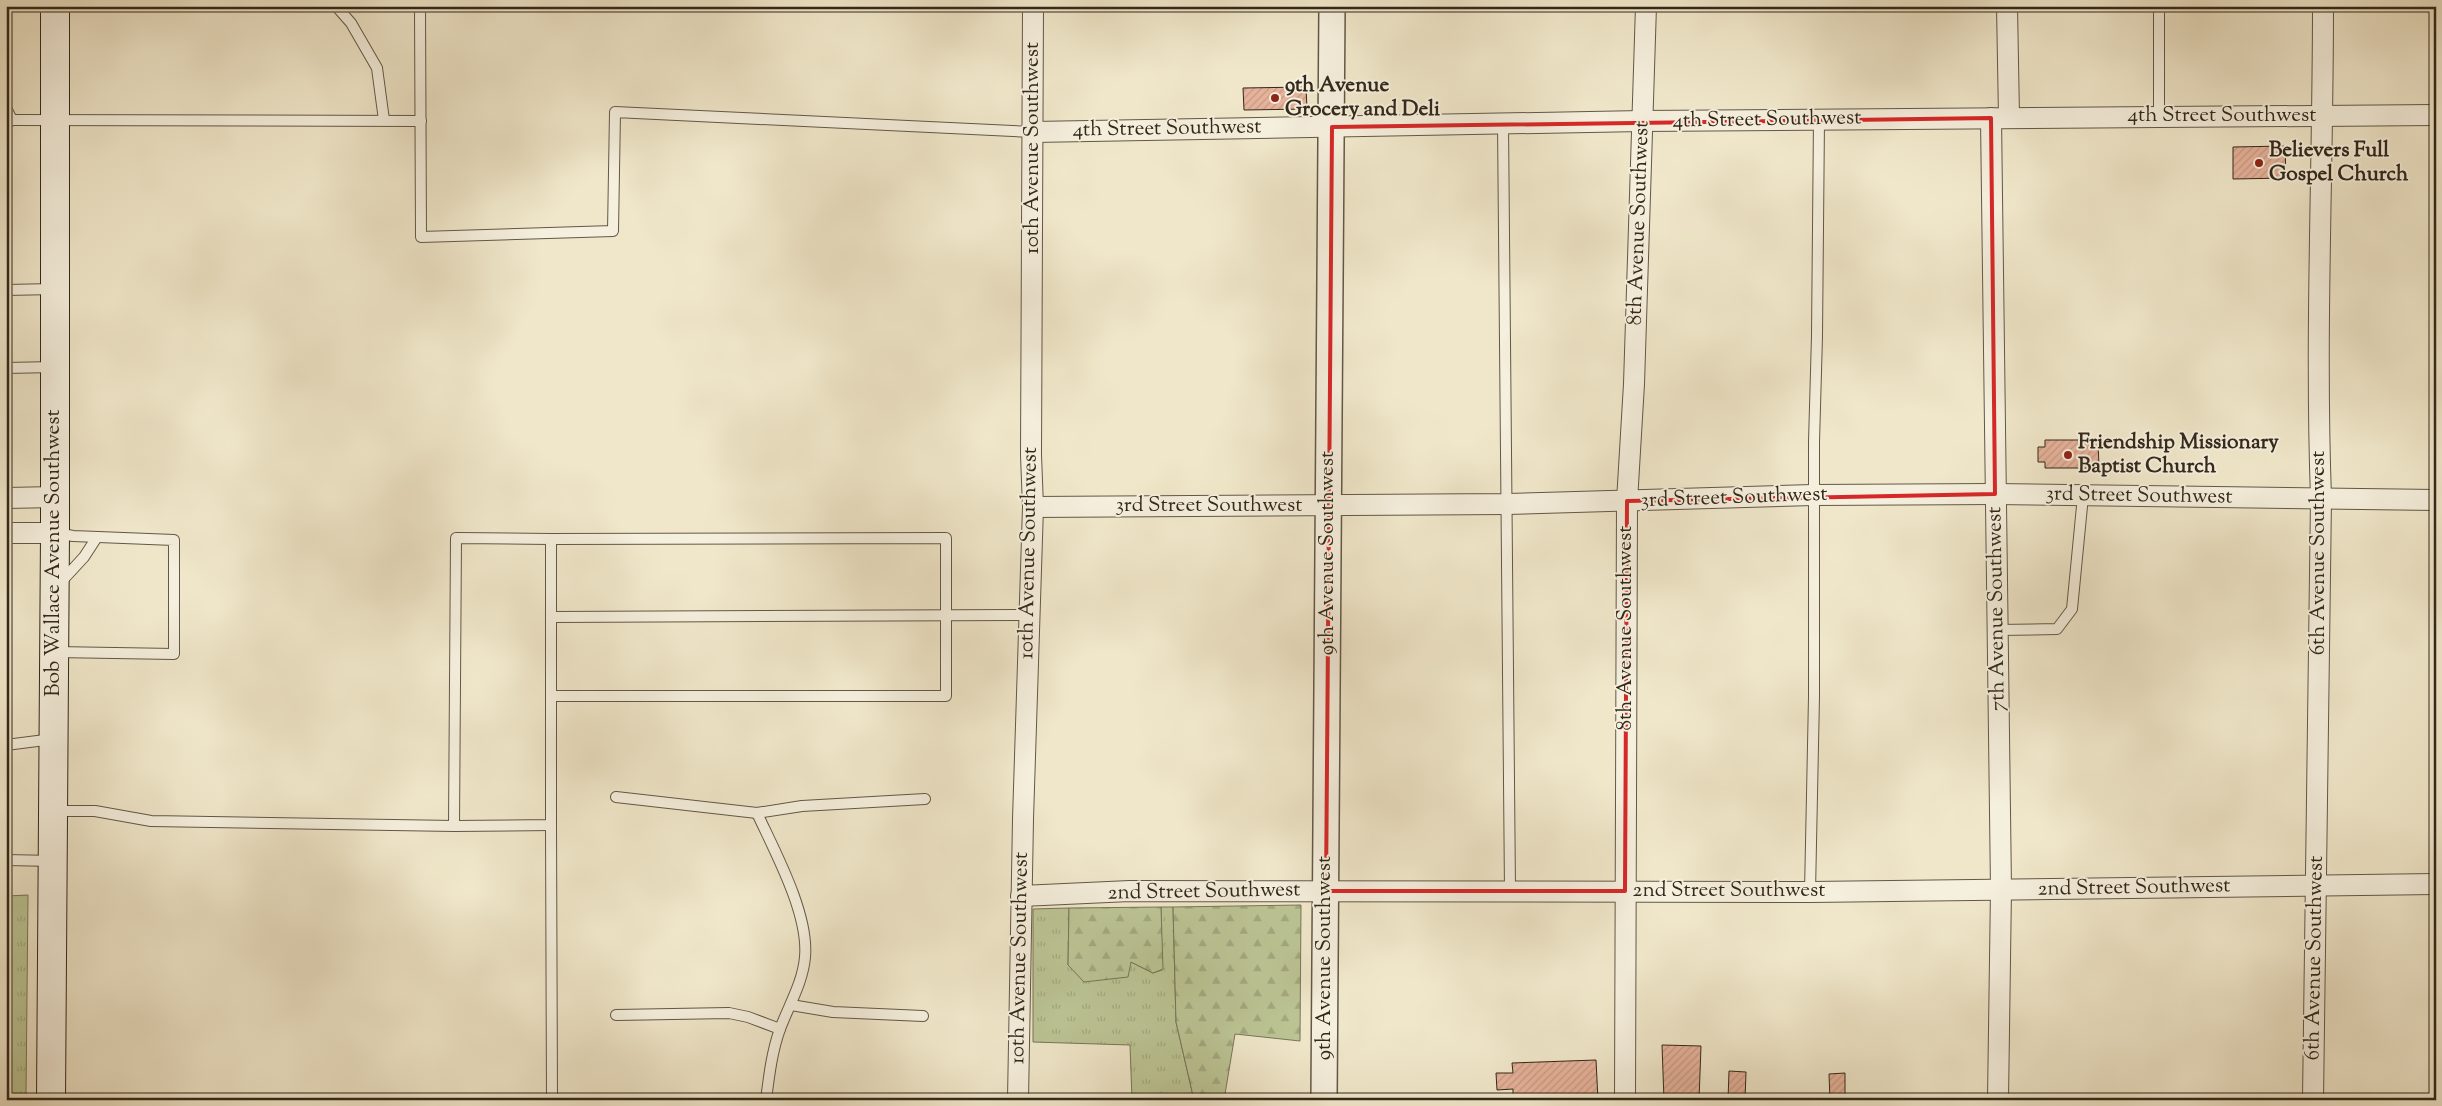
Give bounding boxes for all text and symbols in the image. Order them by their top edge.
street label: 10th Avenue Southwest [1018,42,1048,254]
place label: 9th Avenue Grocery and Deli [1285,71,1440,125]
marker: 9th Avenue Grocery and Deli [1269,92,1281,104]
street label: 4th Street Southwest [2128,101,2316,131]
street label: 4th Street Southwest [1672,103,1862,137]
street label: 4th Street Southwest [1072,112,1262,146]
street label: 8th Avenue Southwest [1620,120,1658,326]
place label: Believers Full Gospel Church [2269,136,2409,190]
marker: Believers Full Gospel Church [2253,157,2265,169]
street label: Bob Wallace Avenue Southwest [39,409,69,697]
place label: Friendship Missionary Baptist Church [2078,428,2279,482]
street label: 10th Avenue Southwest [1012,447,1046,659]
marker: Friendship Missionary Baptist Church [2062,449,2074,461]
street label: 9th Avenue Southwest [1313,451,1343,655]
street label: 6th Avenue Southwest [2304,451,2334,655]
street label: 3rd Street Southwest [2045,479,2233,513]
street label: 3rd Street Southwest [1640,480,1828,516]
street label: 3rd Street Southwest [1116,491,1302,521]
street label: 7th Avenue Southwest [1980,506,2014,712]
street label: 8th Avenue Southwest [1611,526,1641,730]
street label: 10th Avenue Southwest [1003,852,1037,1064]
street label: 6th Avenue Southwest [2298,855,2332,1061]
street label: 9th Avenue Southwest [1310,856,1340,1060]
street label: 2nd Street Southwest [2037,871,2231,905]
street label: 2nd Street Southwest [1107,875,1301,909]
street label: 2nd Street Southwest [1633,876,1825,906]

